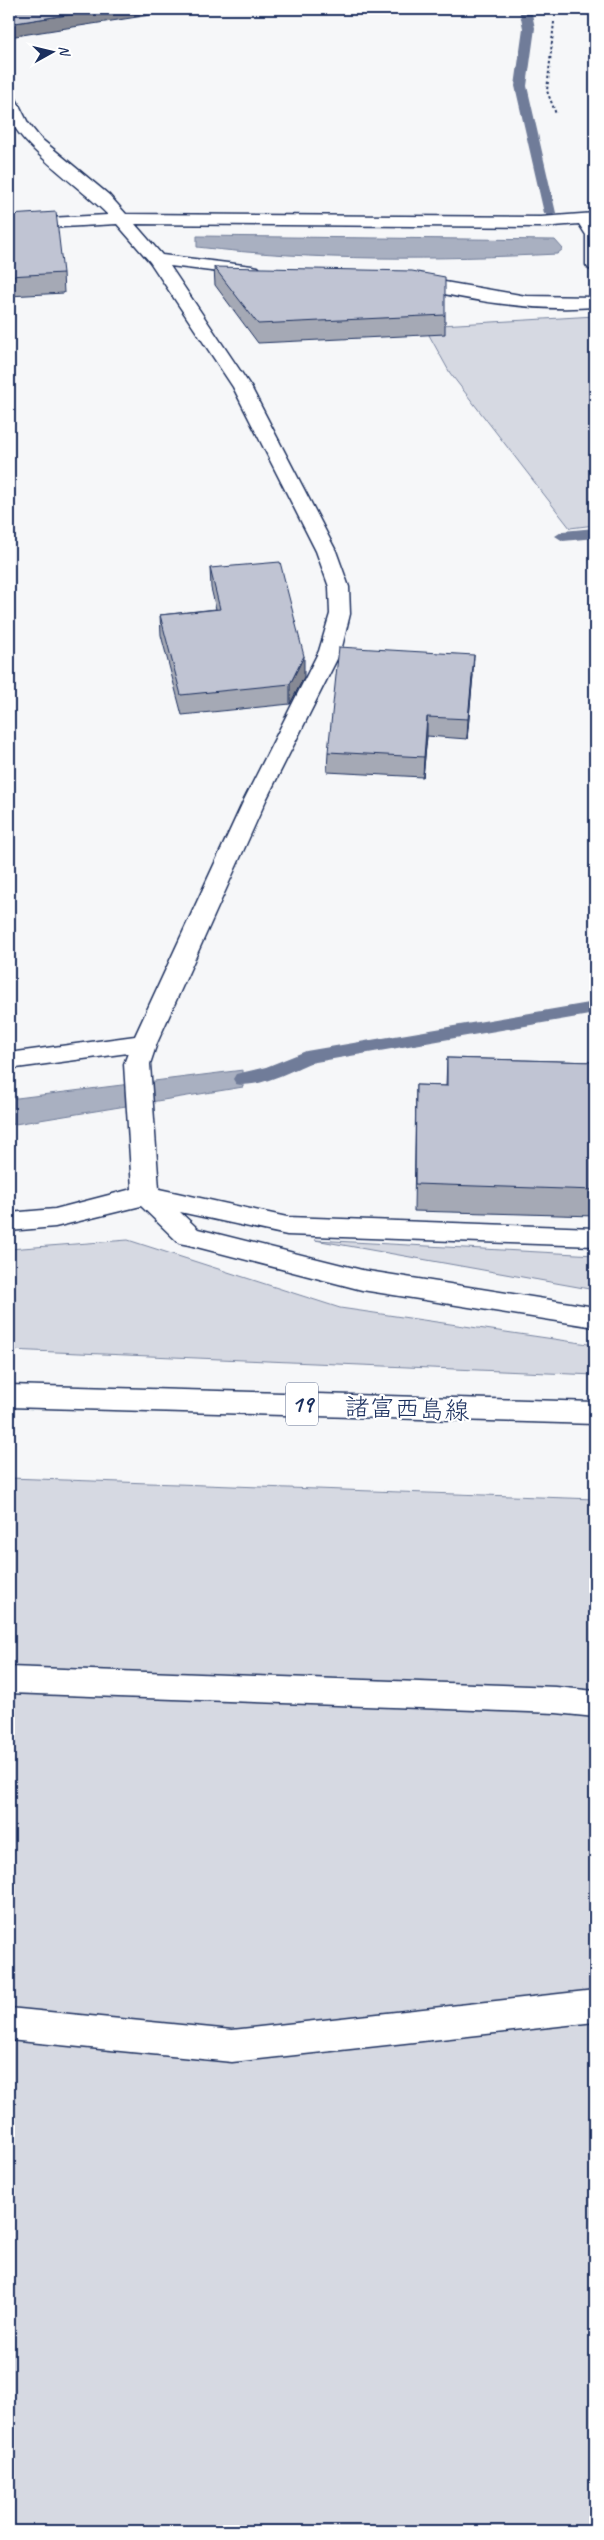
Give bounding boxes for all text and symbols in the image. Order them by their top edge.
north arrow [28,28,78,78]
text: N [55,45,74,58]
road number: 19 [286,1382,318,1426]
street label: 諸富西島線 [344,1391,470,1427]

